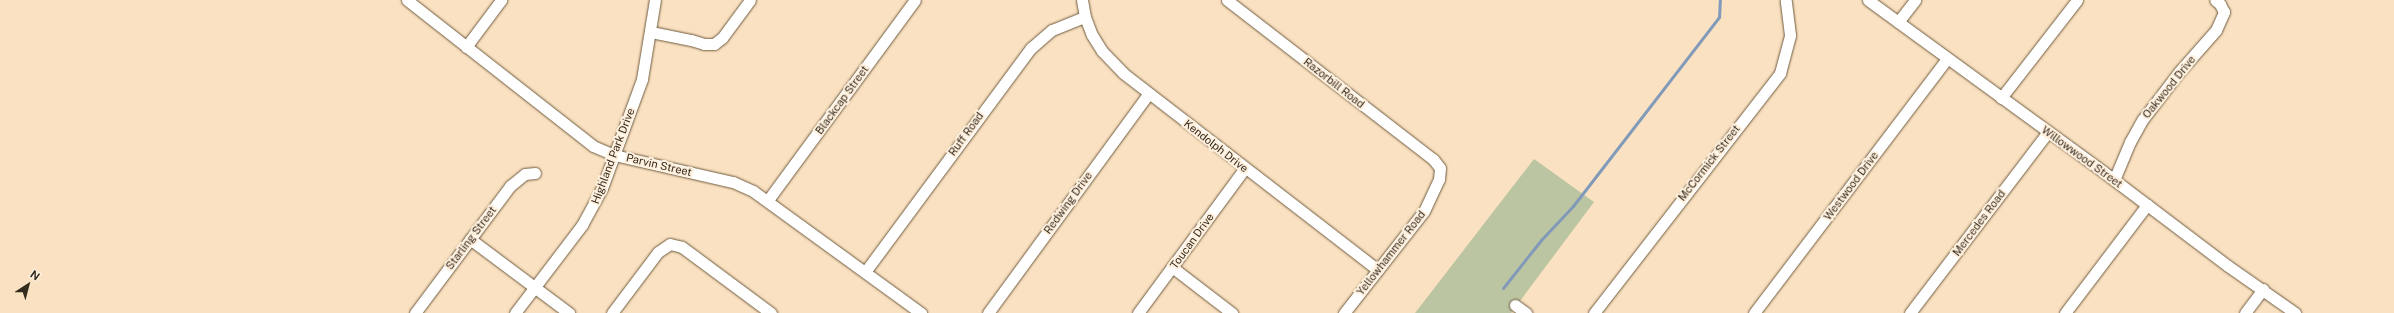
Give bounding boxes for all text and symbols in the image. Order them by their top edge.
street label: Oakwood Drive [2140,53,2198,121]
street label: Razorbill Road [1301,55,1367,111]
street label: Blackcap Street [813,63,871,137]
street label: Highland Park Drive [589,106,637,206]
street label: Ruff Road [946,110,986,158]
street label: Kendolph Drive [1181,117,1251,175]
street label: McCormick Street [1675,122,1743,204]
street label: Willowwood Street [2039,123,2125,191]
street label: Westwood Drive [1821,149,1881,223]
street label: Parvin Street [625,151,693,179]
street label: Redwing Drive [1041,169,1095,237]
street label: Mercedes Road [1950,187,2008,259]
street label: Starling Street [443,204,499,272]
street label: Yellowhammer Road [1354,208,1428,298]
street label: Toucan Drive [1167,211,1217,271]
north arrow [8,265,48,305]
text: N [28,268,42,283]

